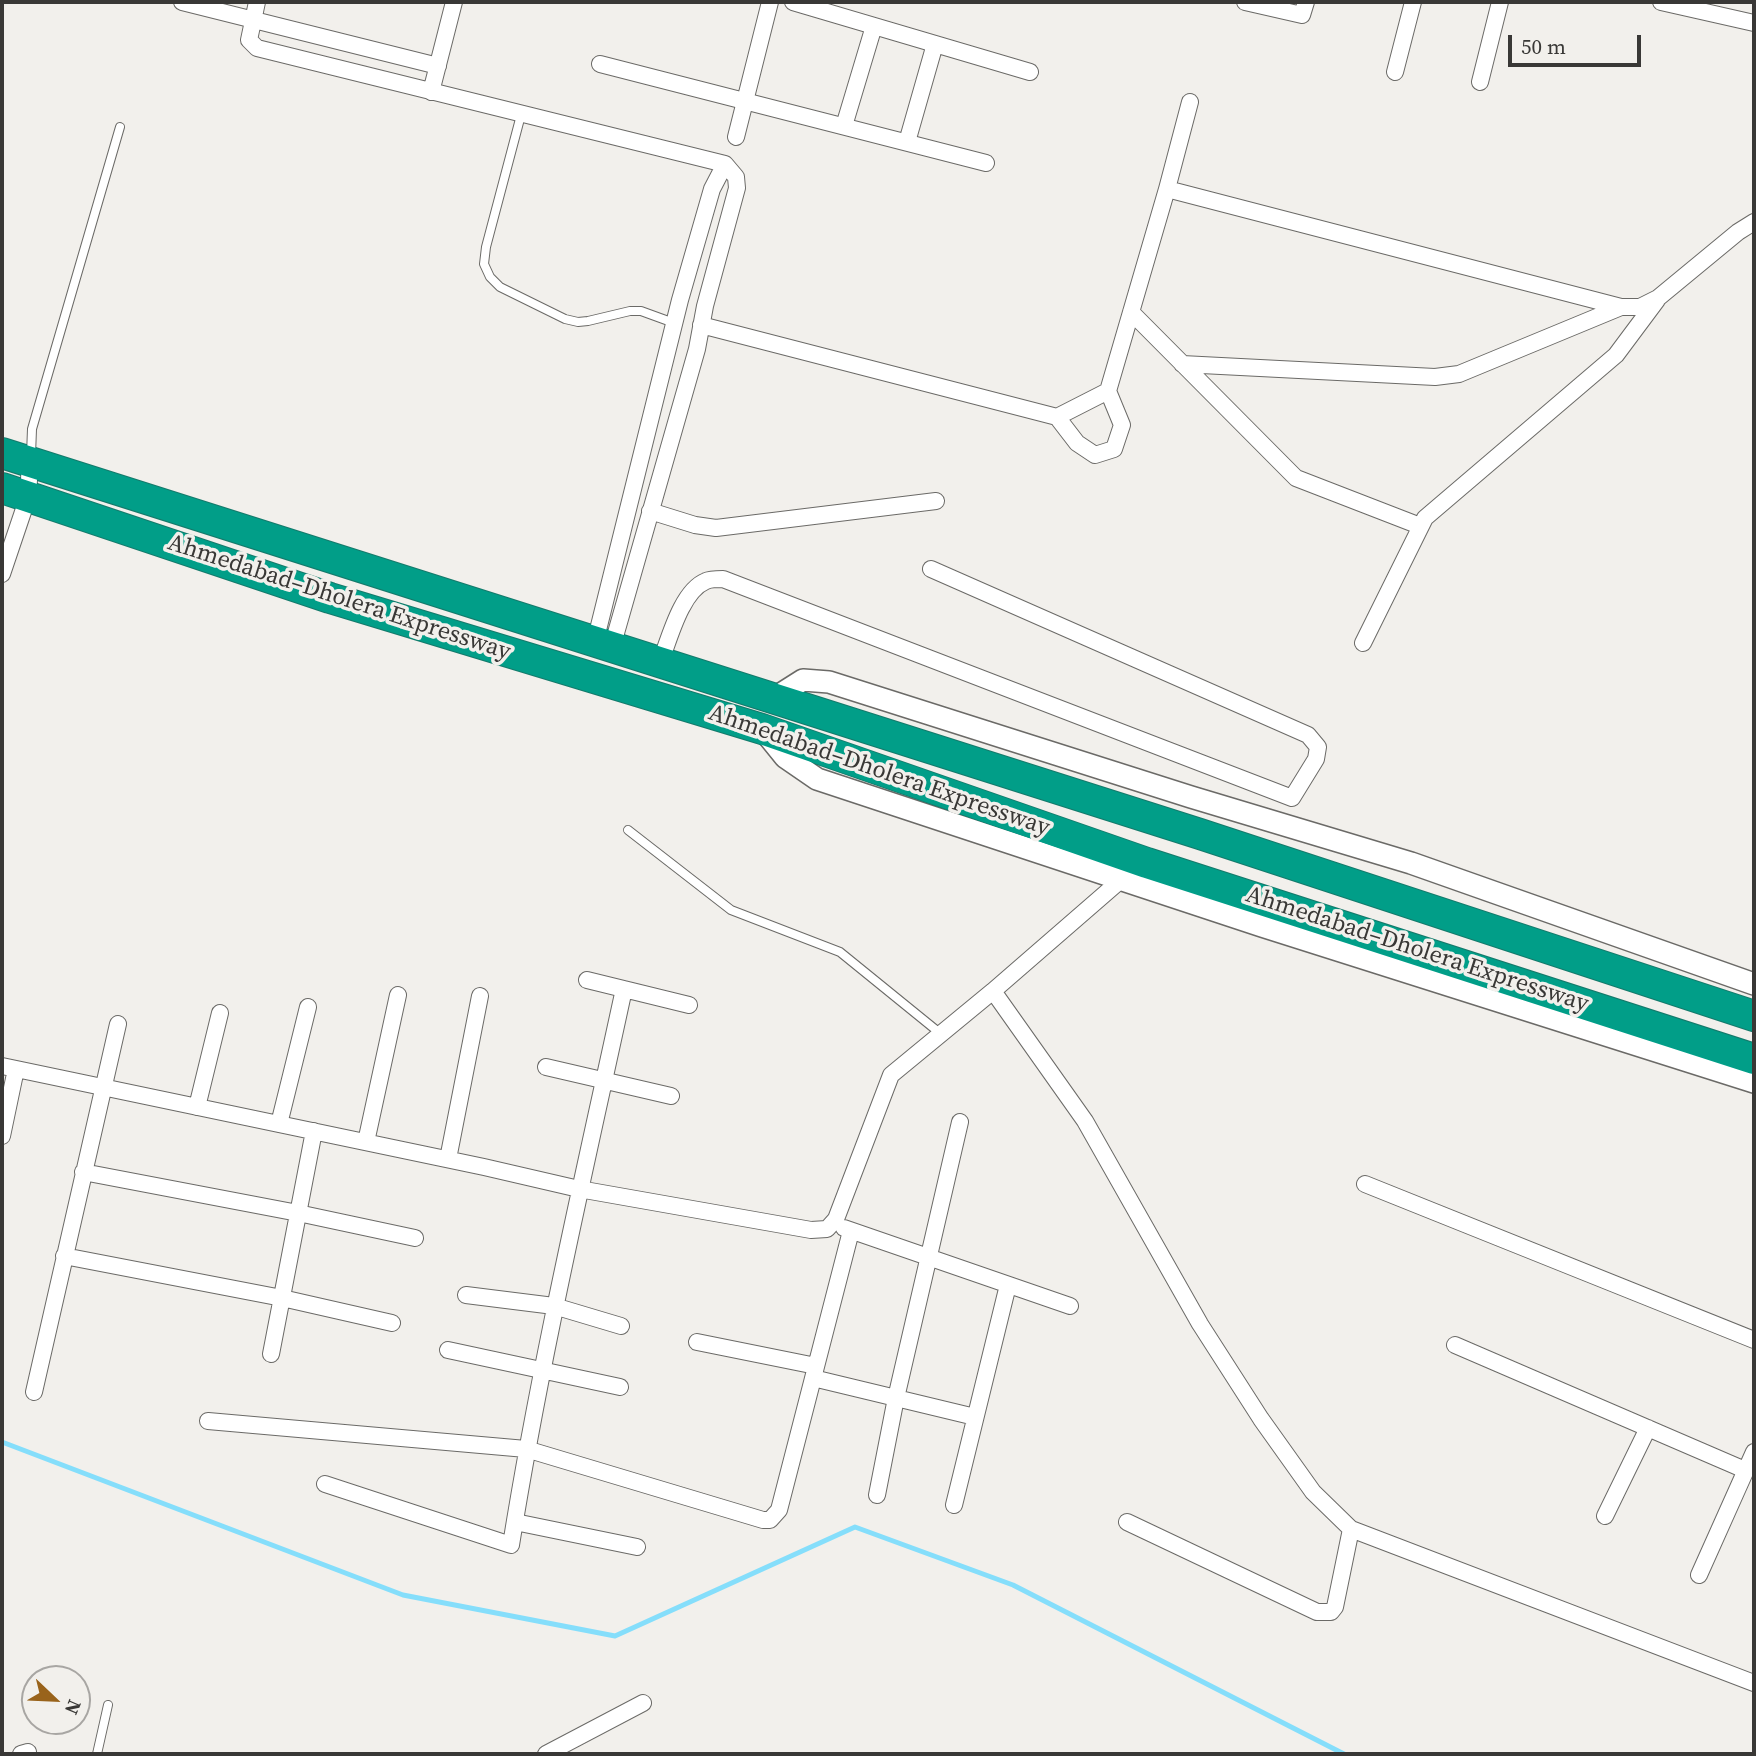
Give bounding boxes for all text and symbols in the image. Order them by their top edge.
scale bar [1511,21,1644,65]
text: 50 m [1521,32,1566,61]
street label: Ahmedabad–Dholera Expressway [164,529,514,667]
street label: Ahmedabad–Dholera Expressway [705,699,1053,843]
street label: Ahmedabad–Dholera Expressway [1242,881,1592,1019]
north arrow [21,1665,91,1735]
text: N [59,1696,88,1719]

